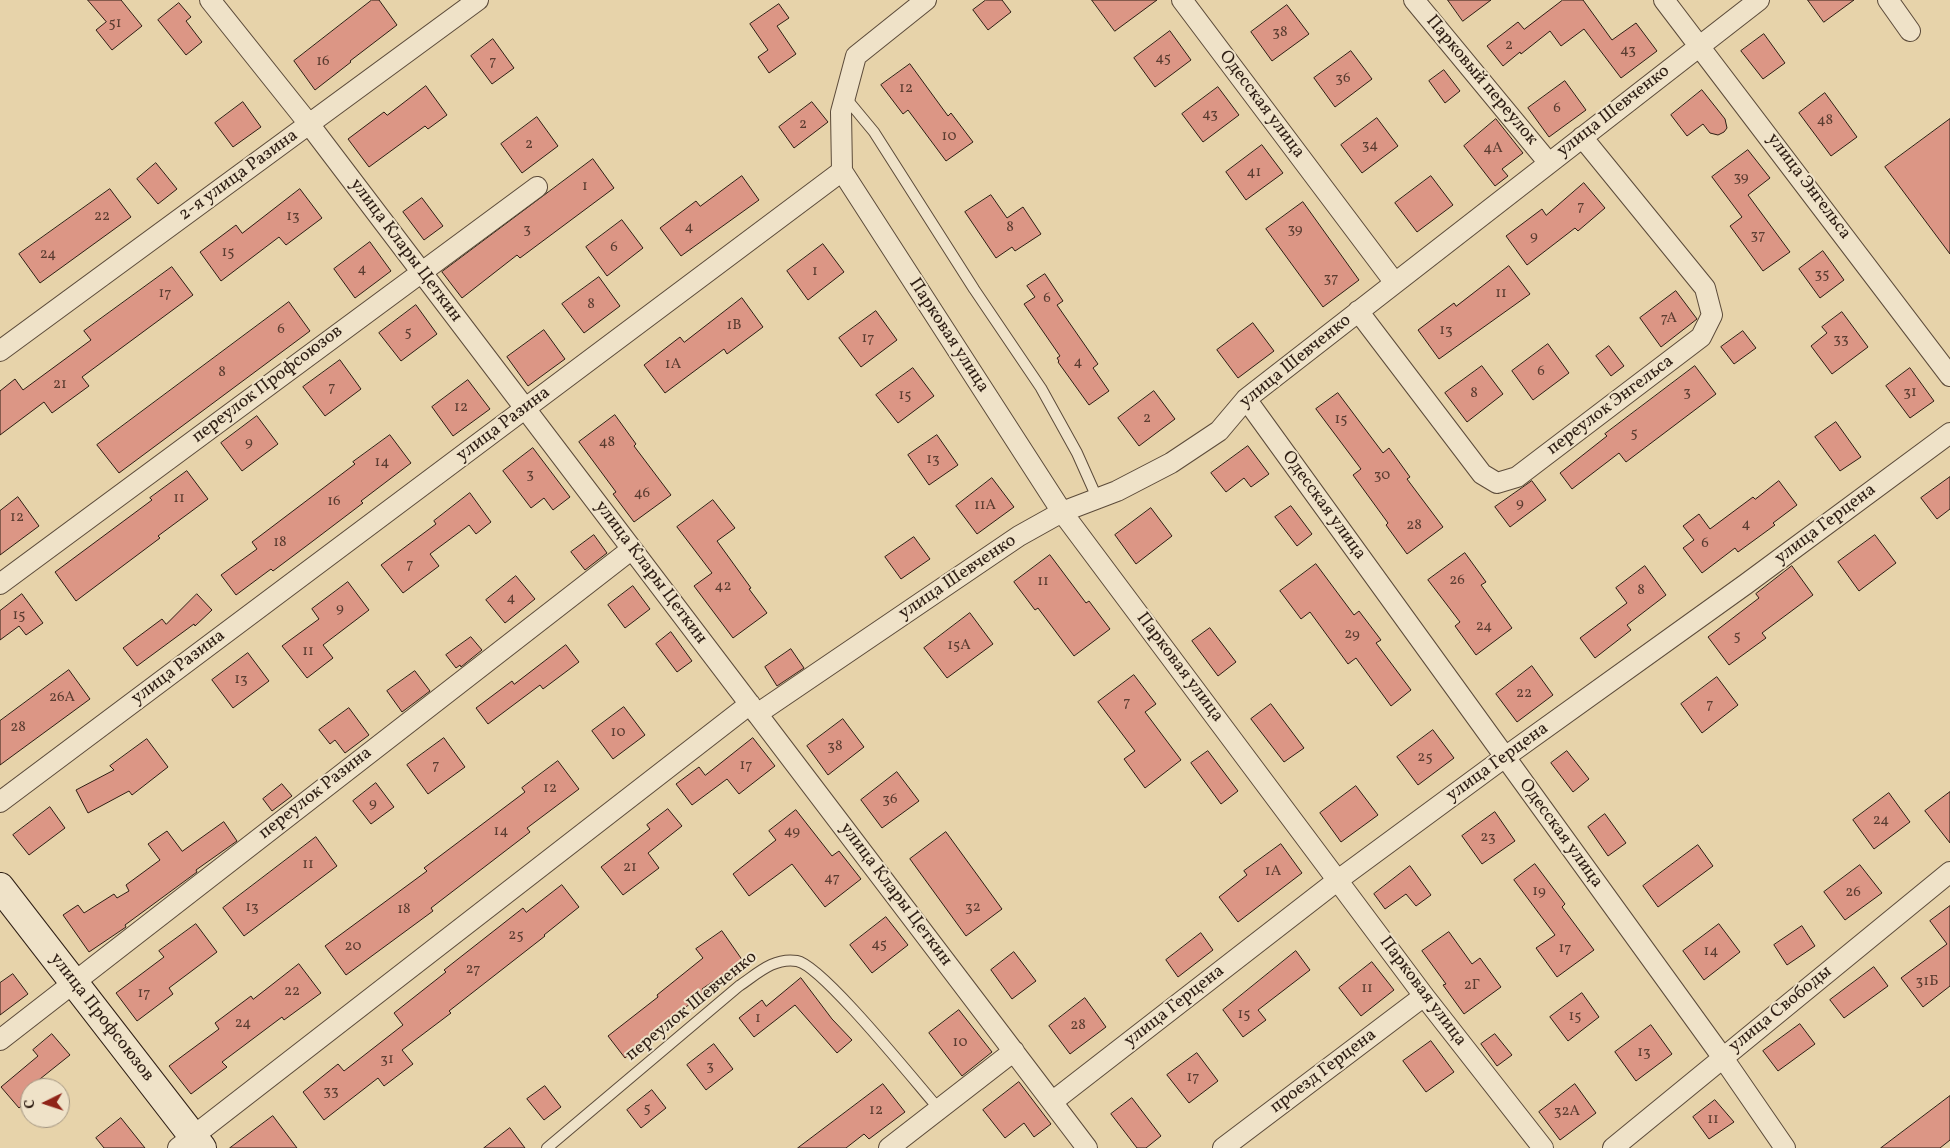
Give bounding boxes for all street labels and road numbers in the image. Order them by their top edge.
street label: Парковый переулок [1420,12,1542,150]
street label: Одесская улица [1213,47,1309,163]
street label: улица Шевченко [1553,61,1675,163]
street label: 2-я улица Разина [175,126,303,226]
street label: улица Энгельса [1761,130,1855,244]
street label: улица Клары Цеткин [344,175,466,327]
street label: Парковая улица [903,275,993,397]
street label: улица Шевченко [1236,310,1356,414]
street label: переулок Профсоюзов [188,321,348,449]
street label: переулок Энгельса [1543,351,1679,461]
street label: улица Разина [453,383,555,467]
street label: Одесская улица [1276,447,1370,565]
street label: улица Герцена [1771,480,1881,570]
street label: улица Клары Цеткин [589,497,711,649]
street label: улица Шевченко [895,531,1021,625]
street label: Парковая улица [1131,609,1227,727]
street label: улица Разина [128,626,230,710]
street label: улица Герцена [1443,719,1553,807]
street label: переулок Разина [255,743,377,845]
street label: Одесская улица [1513,775,1607,893]
street label: улица Клары Цеткин [834,819,956,971]
street label: Парковая улица [1374,933,1470,1051]
street label: переулок Шевченко [622,947,762,1067]
street label: улица Профсоюзов [44,949,158,1087]
street label: улица Герцена [1121,961,1229,1053]
street label: улица Свободы [1725,962,1837,1058]
street label: проезд Герцена [1266,1025,1382,1119]

